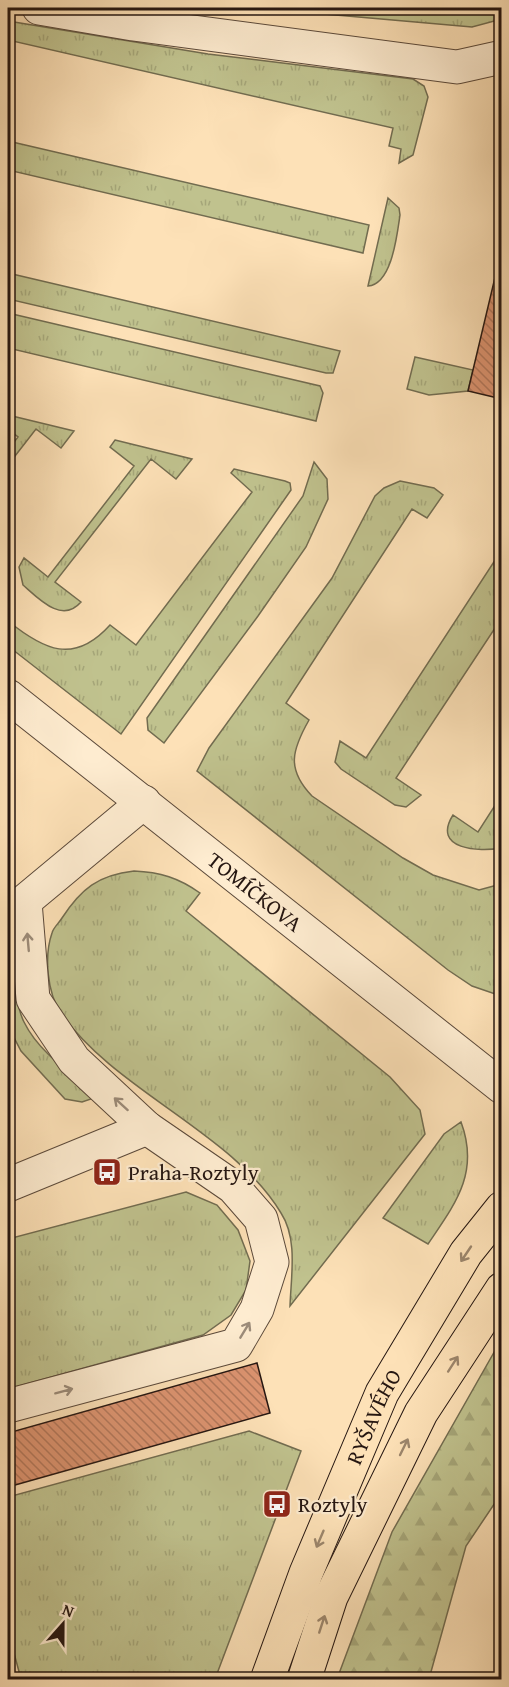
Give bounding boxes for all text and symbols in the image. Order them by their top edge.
street label: TOMÍČKOVA [201,844,310,940]
one-way arrow [22,933,33,953]
one-way arrow [114,1097,129,1111]
bus stop icon: Praha-Roztyly [91,1156,123,1188]
place label: Praha-Roztyly [128,1156,259,1188]
one-way arrow [460,1245,472,1262]
one-way arrow [239,1322,251,1339]
one-way arrow [447,1356,459,1373]
street label: RYŠAVÉHO [338,1363,409,1469]
one-way arrow [54,1385,73,1396]
one-way arrow [399,1439,411,1457]
bus stop icon: Roztyly [261,1488,293,1520]
place label: Roztyly [298,1488,367,1520]
one-way arrow [314,1529,325,1548]
north arrow [33,1594,93,1654]
text: N [59,1597,78,1623]
one-way arrow [317,1615,328,1634]

